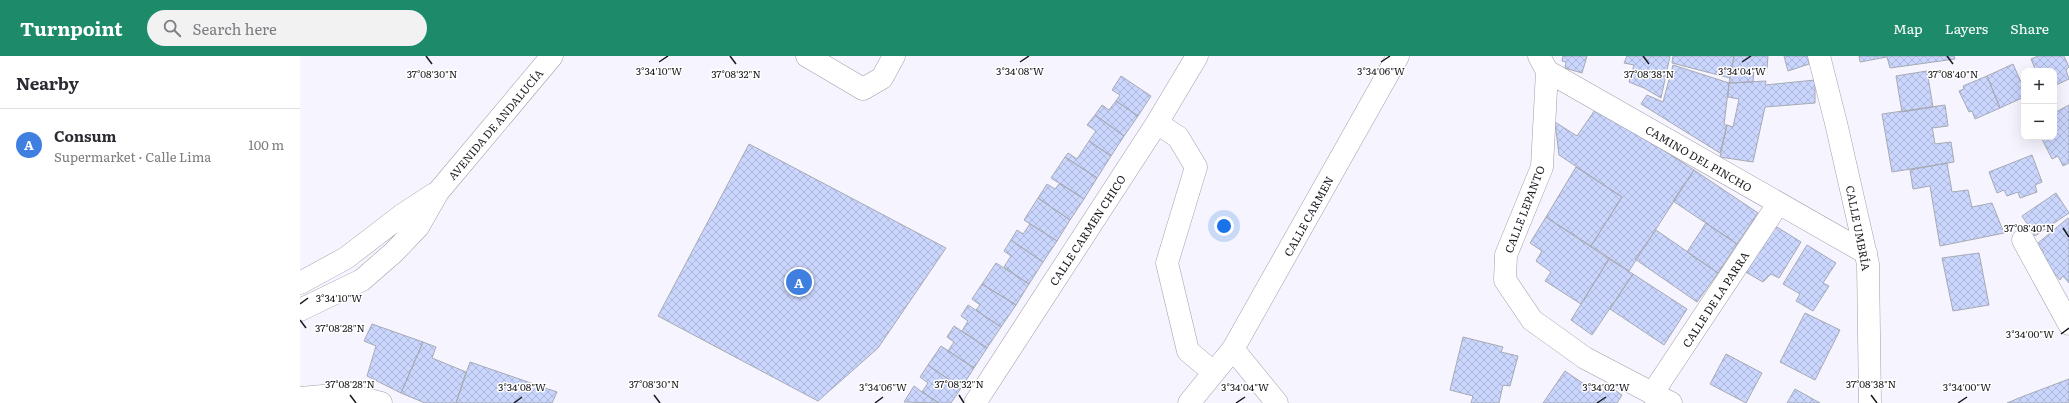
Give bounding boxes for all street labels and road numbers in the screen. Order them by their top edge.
street label: AVENIDA DE ANDALUCÍA [444,65,546,183]
street label: CAMINO DEL PINCHO [1643,121,1755,195]
street label: CALLE LEPANTO [1500,163,1548,255]
street label: CALLE CARMEN CHICO [1045,172,1129,288]
street label: CALLE CARMEN [1279,173,1337,259]
street label: CALLE UMBRÍA [1843,184,1875,272]
street label: CALLE DE LA PARRA [1678,248,1752,350]

